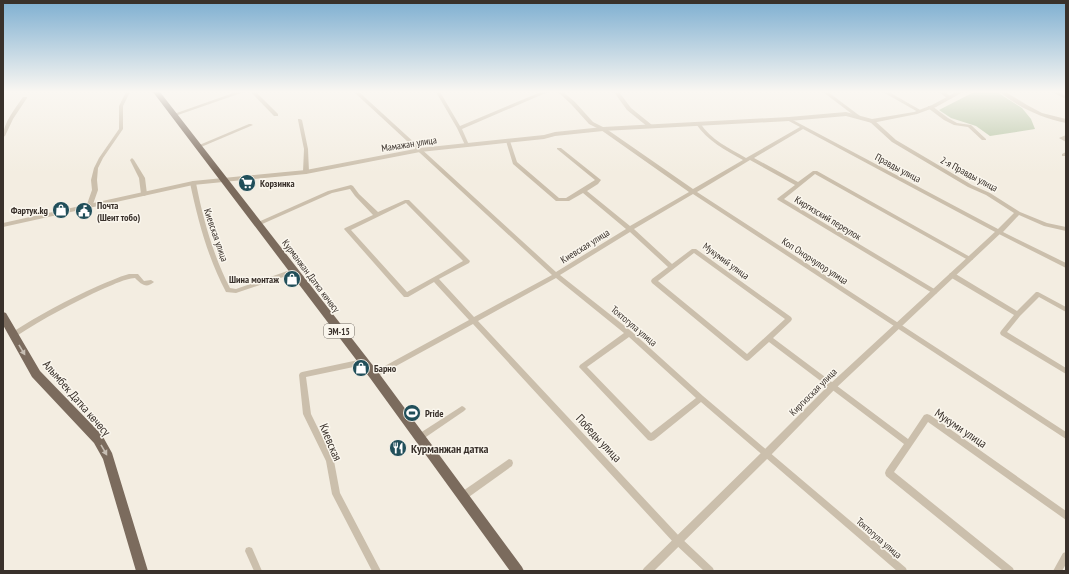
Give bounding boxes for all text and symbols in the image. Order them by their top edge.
street label: Мамажан улица [380,133,438,155]
street label: Правды улица [873,151,923,185]
street label: 2-я Правды улица [938,153,1000,195]
supermarket icon: Корзинка [237,173,257,193]
place label: Корзинка [260,177,295,190]
street label: Киргизский переулок [792,193,864,243]
place label: Почта (Шеит тобо) [97,199,140,224]
shop icon: Фартук.kg [51,200,71,220]
public building icon: Почта (Шеит тобо) [74,201,94,221]
place label: Фартук.kg [11,204,49,217]
street label: Киевская улица [201,207,231,263]
street label: Киевская улица [558,226,612,266]
street label: Коп Онорчулор улица [779,235,851,287]
street label: Курманжан Датка көчөсү [279,237,343,315]
street label: Мукумий улица [700,240,752,282]
shop icon: Шина монтаж [282,269,302,289]
place label: Шина монтаж [229,273,279,286]
street label: Токтогула улица [608,303,660,349]
road number: ЭМ-15 [324,324,354,338]
one-way arrow [18,345,26,355]
street label: Алымбек Датка көчөсү [40,357,114,439]
shop icon: Барно [351,358,371,378]
place label: Барно [374,362,397,375]
street label: Киргизская улица [786,365,840,419]
sports icon: Pride [402,403,422,423]
street label: Мукуми улица [932,405,990,451]
place label: Pride [425,407,443,420]
street label: Победы улица [573,411,625,465]
street label: Киевская [316,421,346,463]
restaurant icon: Курманжан датка [388,438,408,458]
place label: Курманжан датка [411,441,489,456]
one-way arrow [101,444,108,456]
street label: Токтогула улица [853,515,905,561]

